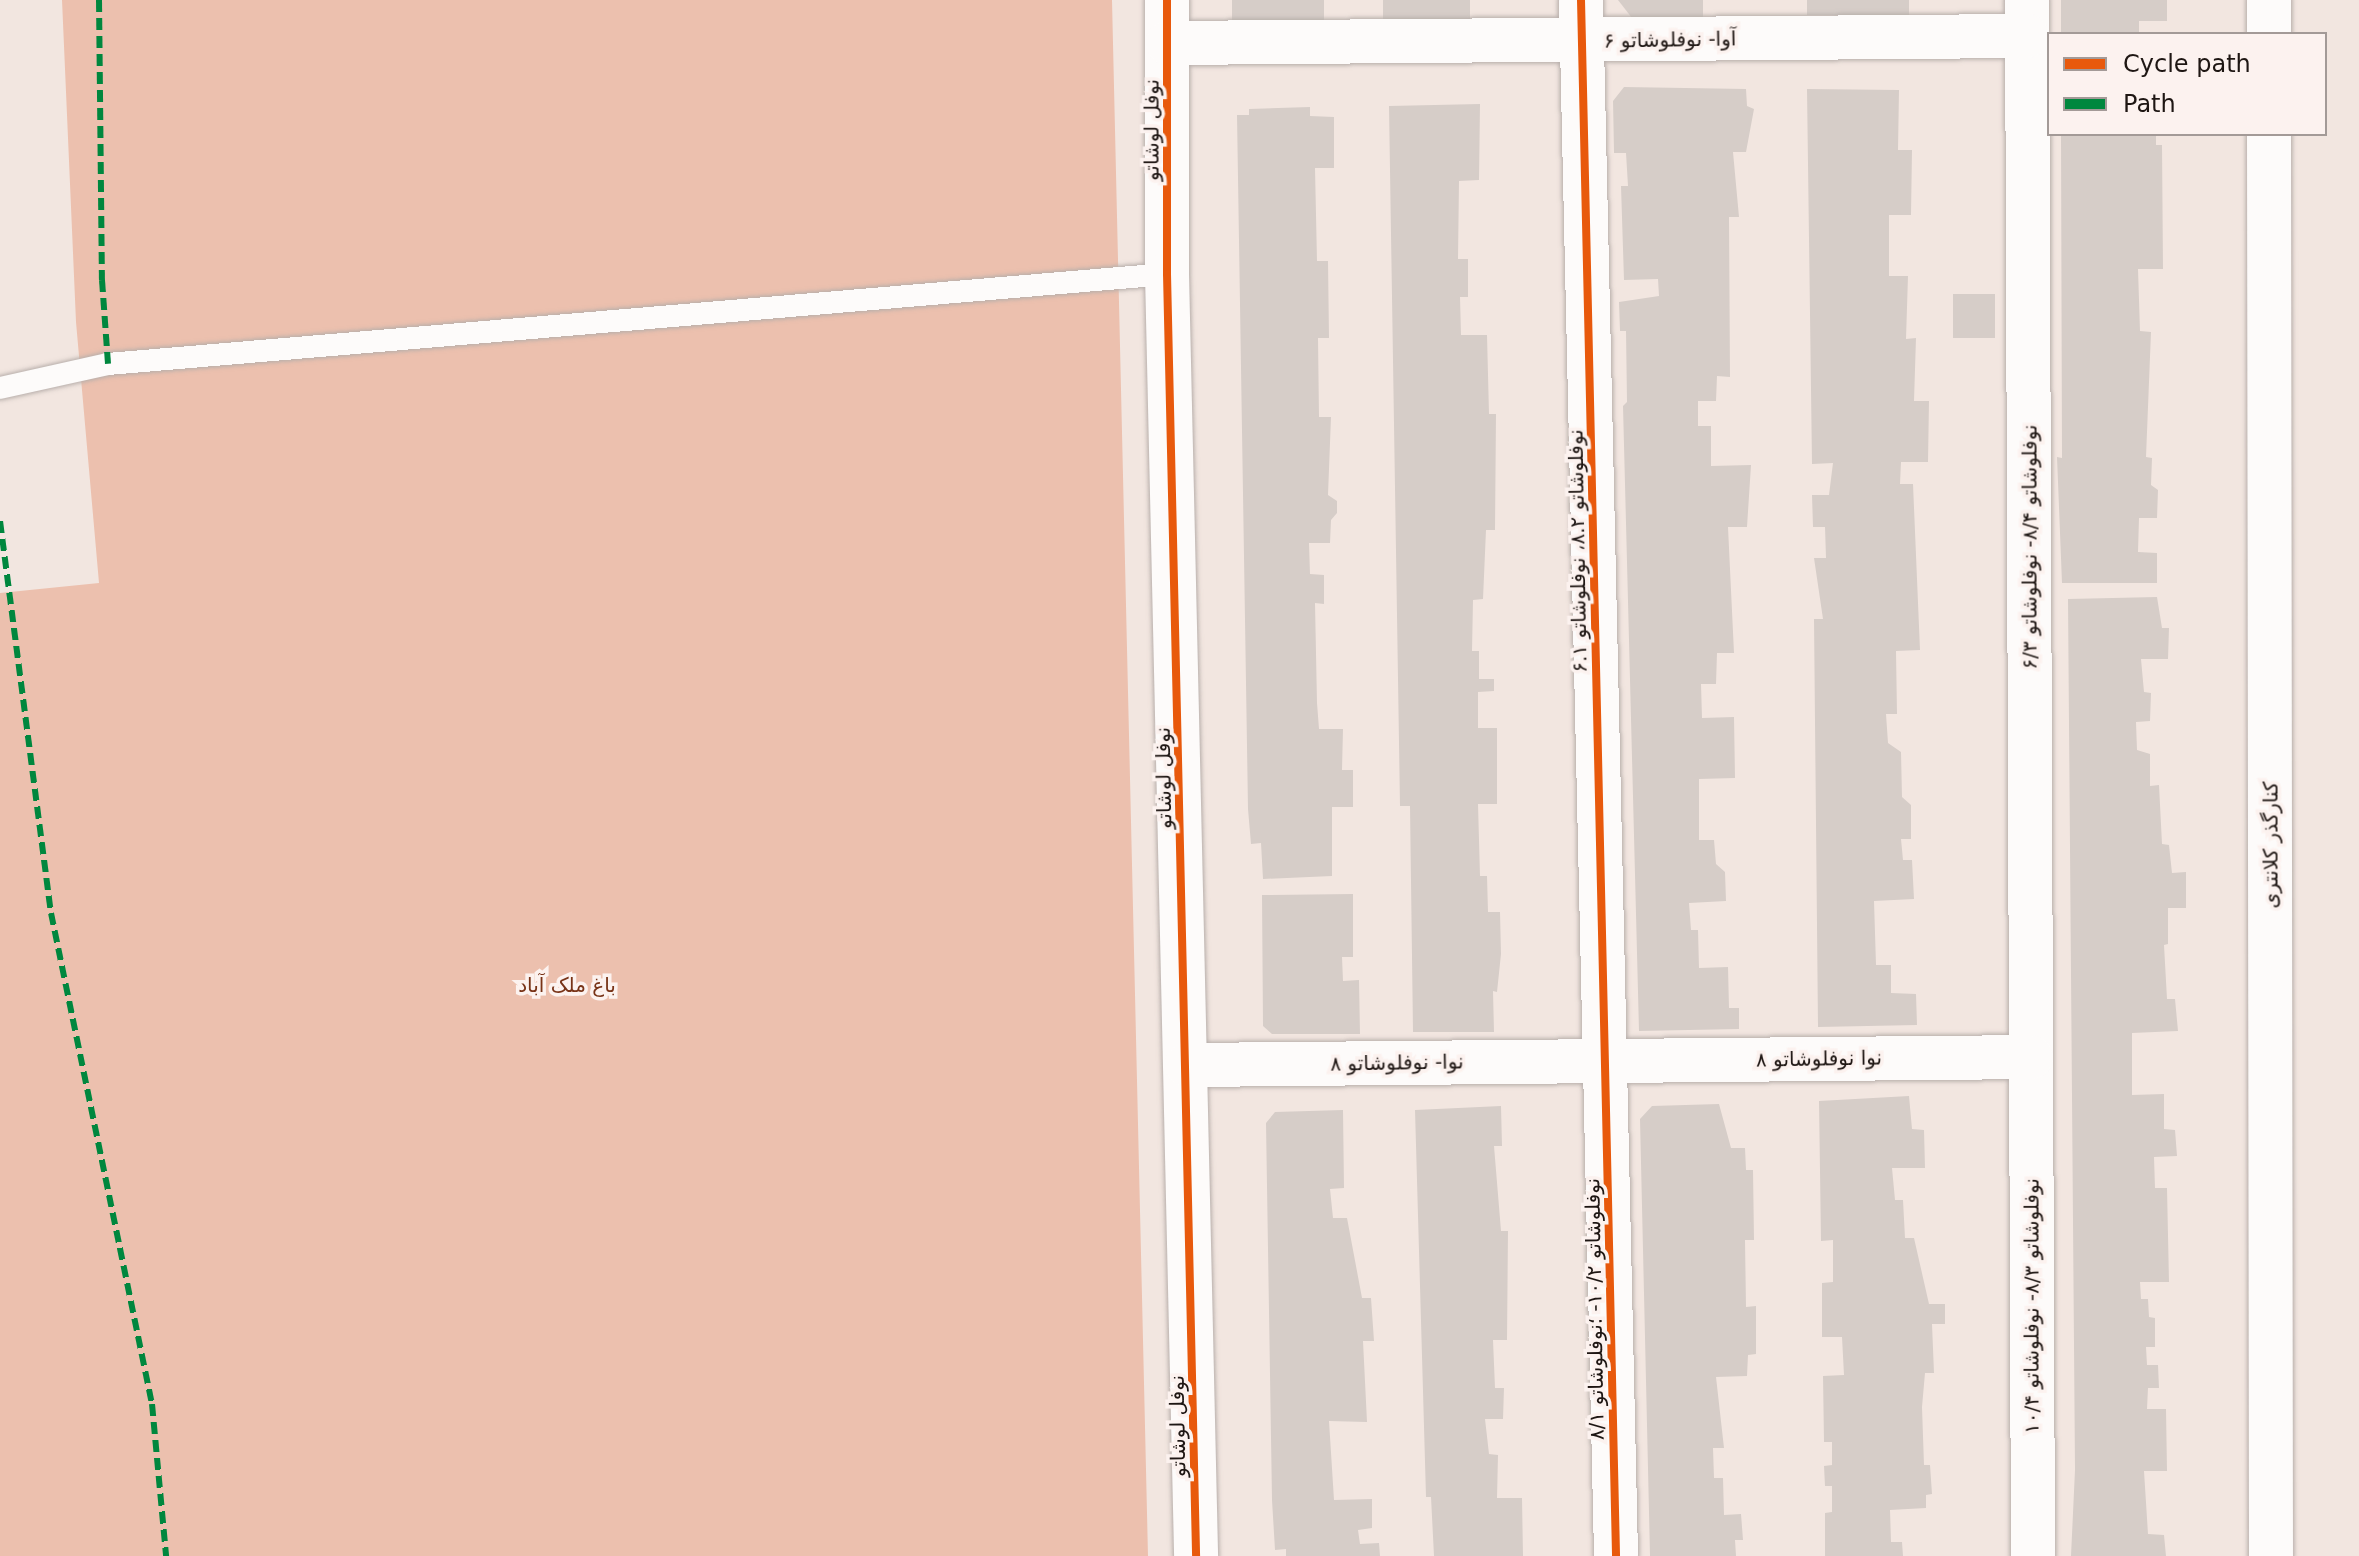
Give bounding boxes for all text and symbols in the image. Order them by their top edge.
street label: آوا- نوفلوشاتو ۶ [1603,27,1737,53]
legend [2047,32,2327,136]
text: Cycle path [2123,50,2251,78]
street label: نوفل لوشاتو [1140,79,1164,181]
text: Path [2123,90,2176,118]
street label: نوفلوشاتو ۸/۴- نوفلوشاتو ۶/۳ [2018,424,2042,670]
street label: نوفلوشاتو ۸.۲، نوفلوشاتو ۶.۱ [1564,429,1592,673]
street label: نوفل لوشاتو [1151,727,1177,829]
street label: کنارگذر کلانتری [2259,781,2283,909]
park label: باغ ملک آباد [518,973,616,997]
street label: نوا نوفلوشاتو ۸ [1756,1046,1882,1072]
street label: نوا- نوفلوشاتو ۸ [1330,1050,1464,1076]
street label: نوفلوشاتو ۱۰/۲- ؛نوفلوشاتو ۸/۱ [1581,1178,1609,1440]
street label: نوفلوشاتو ۸/۳- نوفلوشاتو ۱۰/۴ [2020,1178,2044,1434]
street label: نوفل لوشاتو [1165,1375,1191,1477]

